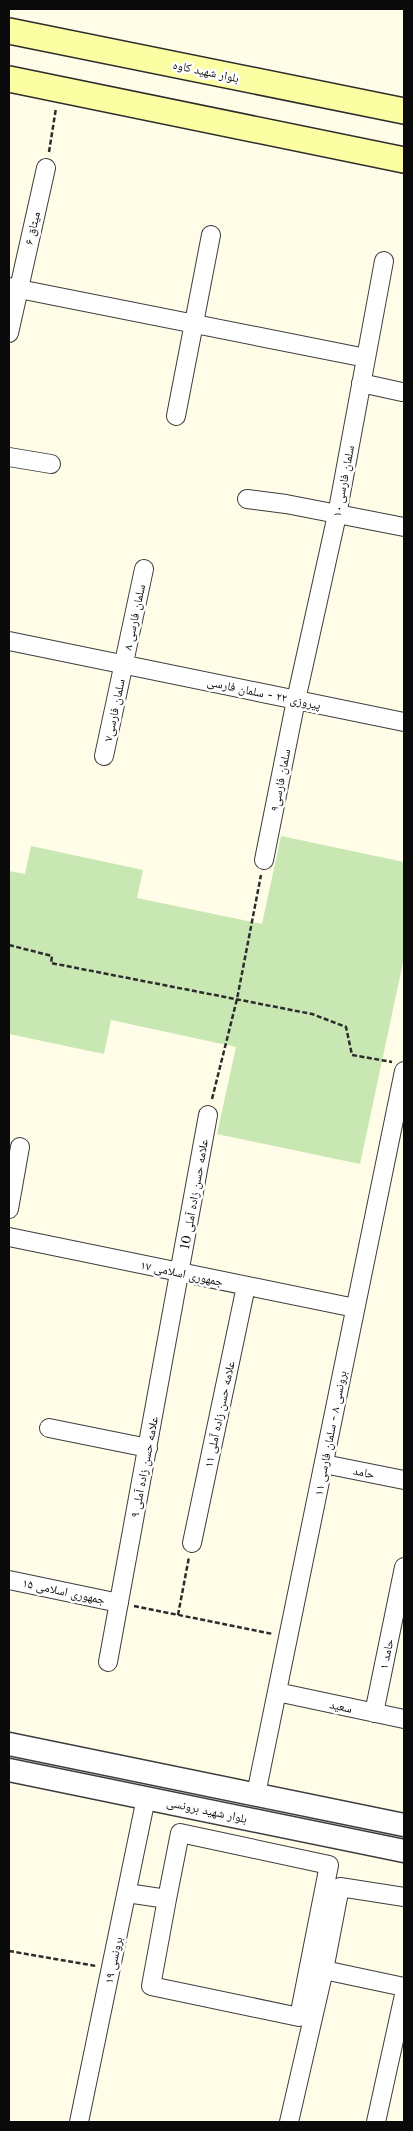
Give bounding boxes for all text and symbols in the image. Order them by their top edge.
street label: بلوار شهید کاوه [171,57,240,86]
street label: میثاق ۶ [21,210,43,246]
street label: سلمان فارسی ۱۰ [329,444,357,518]
street label: سلمان فارسی ۸ [120,583,148,651]
street label: پیروزی ۲۲ - سلمان فارسی [206,674,323,713]
street label: سلمان فارسی۷ [100,677,128,743]
street label: سلمان فارسی۹ [267,747,293,813]
street label: علامه حسن زاده آملی 10 [177,1138,211,1250]
street label: جمهوری اسلامی ۱۷ [139,1257,225,1289]
street label: علامه حسن زاده آملی ۱۱ [200,1359,238,1469]
street label: برونسی ۸ - سلمان فارسی ۱۱ [311,1369,350,1497]
street label: علامه حسن زاده آملی ۹ [127,1415,161,1519]
street label: حامد [352,1463,376,1482]
street label: جمهوری اسلامی ۱۵ [21,1575,107,1607]
street label: حامد ۱ [375,1637,397,1671]
street label: سعید [328,1696,354,1716]
street label: بلوار شهید برونسی [165,1794,249,1826]
street label: برونسی ۱۹ [101,1935,126,1985]

